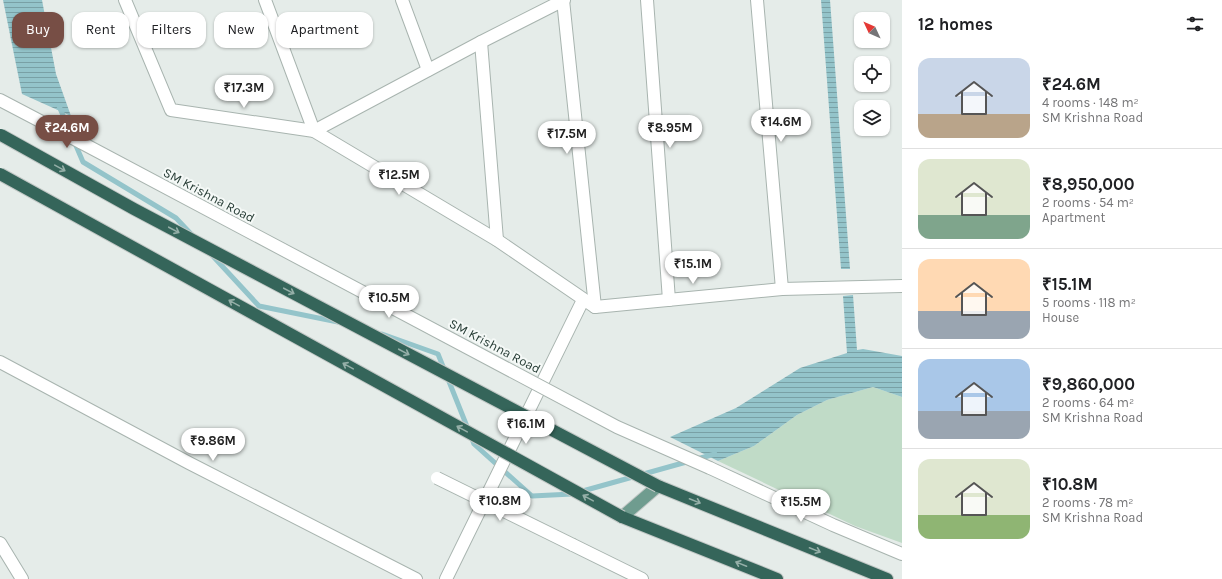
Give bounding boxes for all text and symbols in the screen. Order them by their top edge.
chip: Buy [12,12,64,48]
chip: Rent [72,12,129,48]
chip: Filters [137,12,206,48]
chip: New [214,12,268,48]
chip: Apartment [276,12,373,48]
north arrow [854,12,890,48]
map controls [854,12,890,136]
icon: filters [1184,13,1206,35]
text: 12 homes [918,14,993,34]
button: locate [854,56,890,92]
icon: home [950,74,998,122]
text: ₹24.6M [1042,74,1101,94]
pin: ₹17.3M [211,75,277,109]
text: ₹17.3M [224,80,264,95]
text: 4 rooms · 148 m² [1042,95,1139,110]
button: layers [854,100,890,136]
pin: ₹14.6M [748,109,814,143]
text: SM Krishna Road [1042,110,1143,125]
text: ₹14.6M [760,114,802,129]
pin: ₹24.6M [34,115,100,149]
pin: ₹8.95M [637,115,703,149]
text: ₹24.6M [44,120,90,135]
text: ₹8.95M [647,120,693,135]
pin: ₹17.5M [534,121,600,155]
text: ₹17.5M [547,126,587,141]
pin: ₹12.5M [366,162,432,196]
one-way arrow [54,164,66,172]
street label: SM Krishna Road [161,165,257,225]
text: ₹12.5M [378,167,420,182]
text: ₹8,950,000 [1042,174,1135,194]
icon: home [950,175,998,223]
text: 2 rooms · 54 m² [1042,195,1134,210]
text: Apartment [1042,210,1105,225]
one-way arrow [168,227,180,235]
pin: ₹15.1M [660,251,726,285]
text: ₹15.1M [674,256,712,271]
text: ₹15.1M [1042,274,1092,294]
icon: home [950,275,998,323]
pin: ₹10.5M [356,285,422,319]
one-way arrow [282,288,294,295]
text: ₹10.5M [368,290,410,305]
text: 5 rooms · 118 m² [1042,295,1136,310]
one-way arrow [228,299,240,307]
text: House [1042,310,1079,325]
street label: SM Krishna Road [447,316,543,376]
one-way arrow [397,348,409,356]
one-way arrow [342,362,354,369]
text: ₹9,860,000 [1042,374,1135,394]
icon: home [950,375,998,423]
text: 2 rooms · 64 m² [1042,395,1134,410]
text: SM Krishna Road [1042,410,1143,425]
pin: ₹16.1M [493,411,559,445]
text: ₹16.1M [507,416,545,431]
one-way arrow [456,424,468,432]
pin: ₹9.86M [180,428,246,462]
text: ₹9.86M [190,433,236,448]
text: ₹10.8M [1042,474,1098,494]
icon: home [950,475,998,523]
pin: ₹10.8M [467,488,533,522]
pin: ₹15.5M [768,489,834,523]
text: ₹10.8M [479,493,521,508]
one-way arrow [582,494,594,501]
text: ₹15.5M [780,494,822,509]
text: 2 rooms · 78 m² [1042,495,1134,510]
one-way arrow [688,498,700,505]
text: SM Krishna Road [1042,510,1143,525]
one-way arrow [809,546,821,554]
one-way arrow [736,560,748,568]

